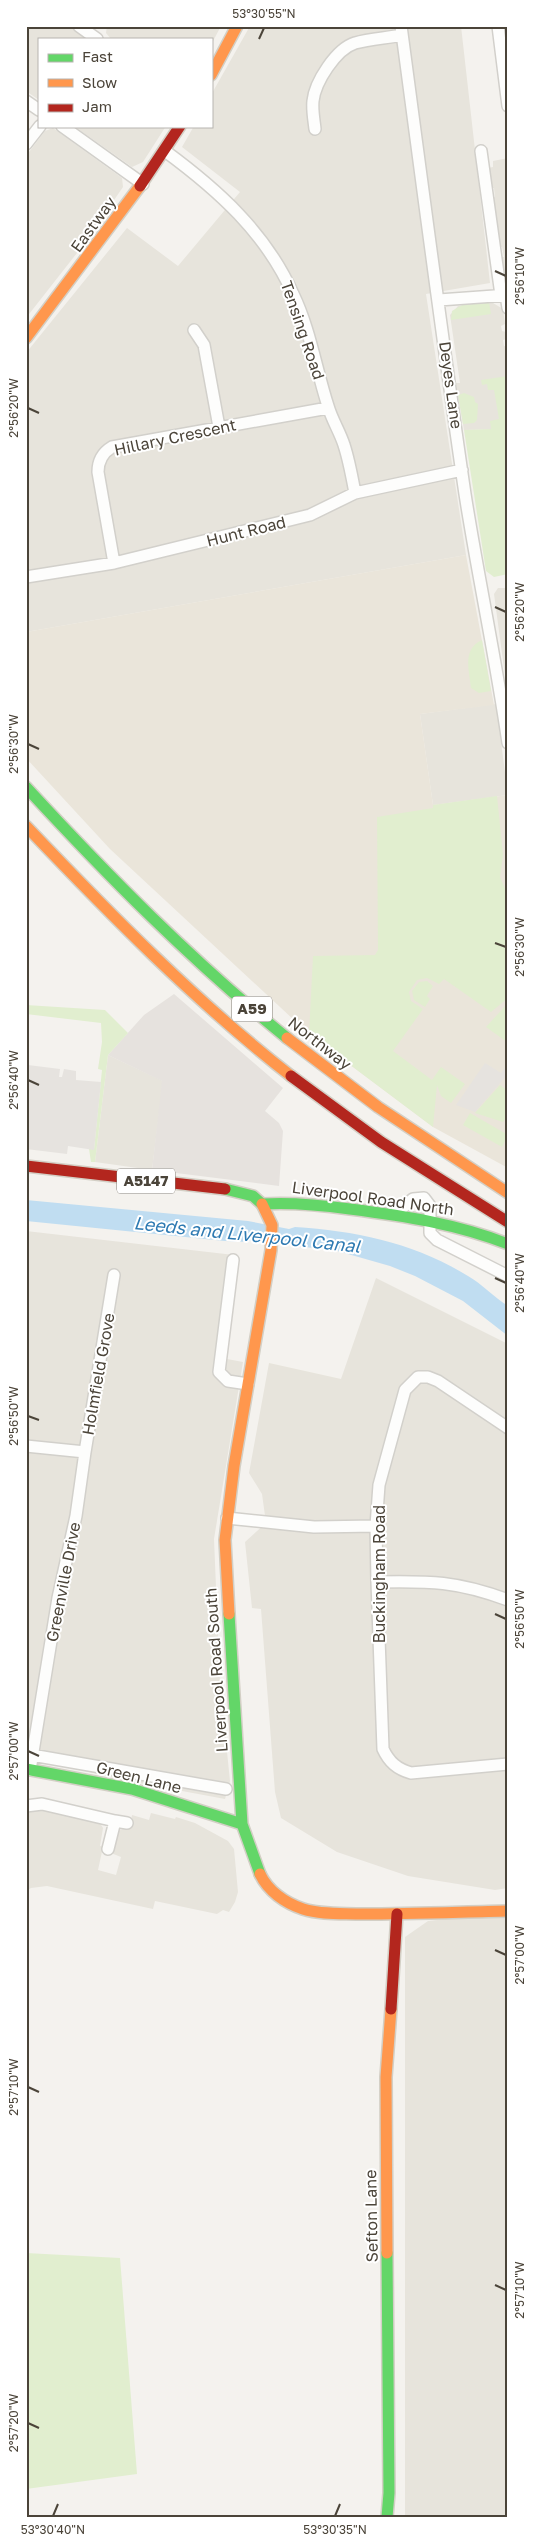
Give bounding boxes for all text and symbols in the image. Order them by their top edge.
text: 53°30'55"N [232,6,296,21]
legend [38,38,212,128]
text: Fast [82,47,113,65]
text: Slow [82,73,117,91]
text: Jam [82,97,112,115]
street label: Eastway [66,192,120,256]
text: 2°56'10"W [512,246,527,305]
street label: Tensing Road [277,278,329,382]
street label: Deyes Lane [435,340,467,430]
text: 2°56'20"W [6,378,21,438]
street label: Hillary Crescent [112,414,238,460]
street label: Hunt Road [204,511,288,551]
text: 2°56'20"W [512,582,527,642]
text: 2°56'30"W [6,714,21,774]
text: 2°56'30"W [512,917,527,977]
road number: A59 [232,996,272,1022]
street label: Northway [284,1012,356,1074]
text: 2°56'40"W [6,1050,21,1110]
road number: A5147 [117,1168,175,1194]
street label: Liverpool Road North [291,1177,455,1219]
water label: Leeds and Liverpool Canal [133,1211,363,1257]
text: 2°56'40"W [512,1253,527,1313]
street label: Holmfield Grove [77,1311,119,1437]
text: 2°56'50"W [6,1386,21,1446]
street label: Buckingham Road [369,1505,389,1643]
street label: Greenville Drive [42,1520,84,1644]
street label: Liverpool Road South [200,1587,232,1753]
text: 2°56'50"W [512,1589,527,1649]
text: 2°57'00"W [6,1721,21,1780]
street label: Green Lane [94,1757,184,1797]
text: 2°57'00"W [512,1925,527,1984]
text: 2°57'10"W [6,2058,21,2116]
street label: Sefton Lane [360,2170,382,2262]
text: 2°57'10"W [512,2261,527,2319]
text: 2°57'20"W [6,2393,21,2452]
text: 53°30'40"N [21,2522,85,2537]
text: 53°30'35"N [303,2522,367,2537]

